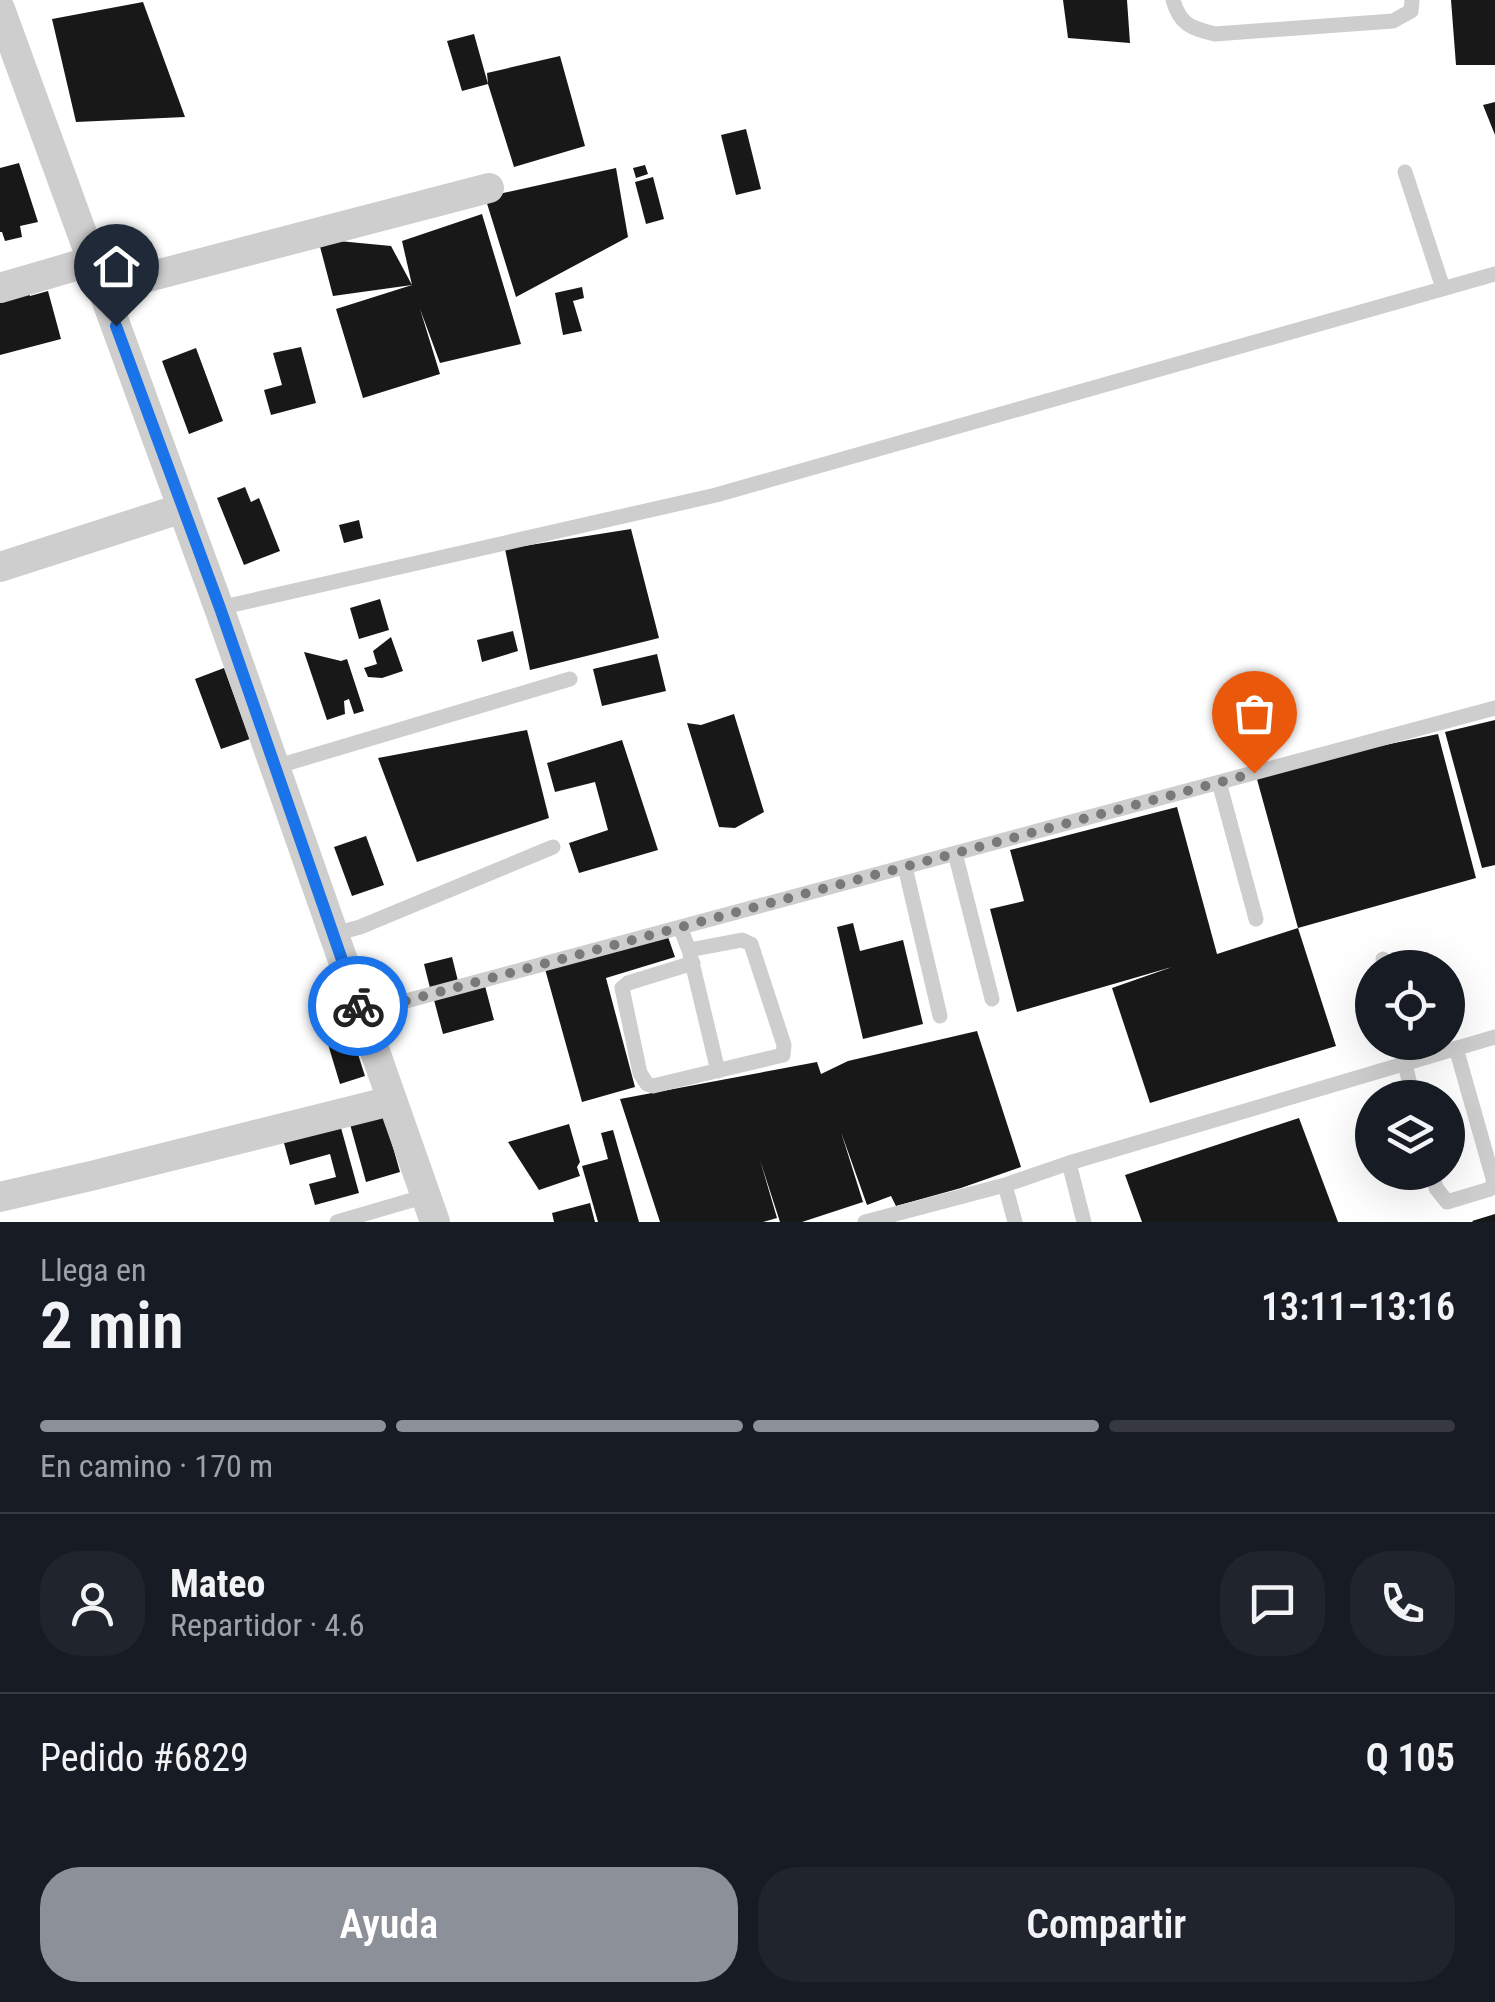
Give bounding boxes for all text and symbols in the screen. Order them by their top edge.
pin [74,224,159,327]
icon: home [89,239,144,294]
pin [1212,671,1297,774]
icon: bag [1227,686,1282,741]
map controls [1355,950,1465,1190]
button: locate [1355,950,1465,1060]
courier [308,956,408,1056]
icon: bike [331,979,386,1034]
button: layers [1355,1080,1465,1190]
text: Llega en [40,1251,147,1289]
text: 13:11–13:16 [1261,1285,1455,1329]
text: 2 min [40,1288,184,1364]
text: En camino · 170 m [40,1447,273,1485]
button: person [40,1551,145,1656]
button: chat [1220,1551,1325,1656]
button: phone [1350,1551,1455,1656]
text: Mateo [170,1562,265,1606]
text: Repartidor · 4.6 [170,1606,365,1644]
text: Pedido #6829 [40,1736,249,1780]
text: Q 105 [1366,1736,1455,1780]
button: Ayuda [40,1867,738,1982]
button: Compartir [758,1867,1455,1982]

